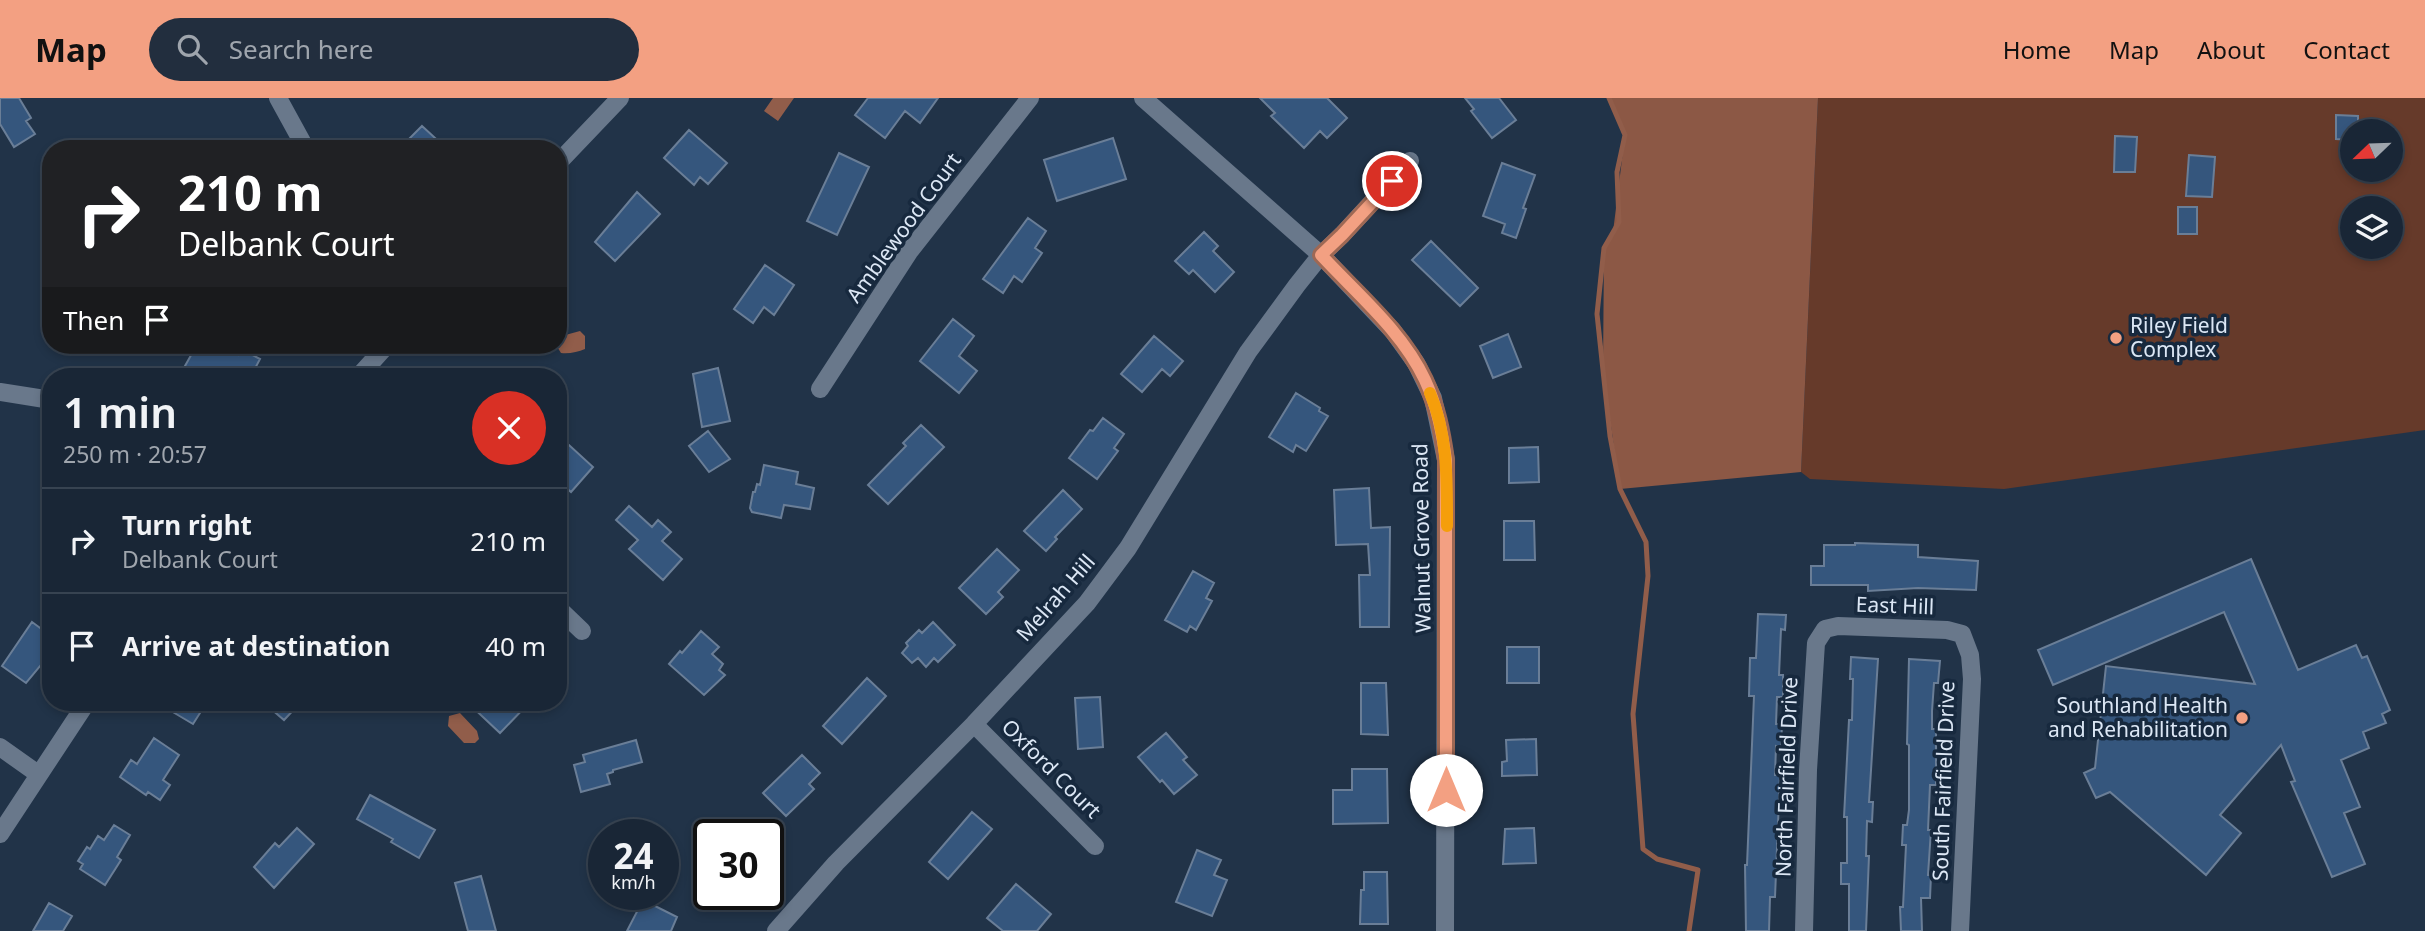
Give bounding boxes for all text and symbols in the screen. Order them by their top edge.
search box [149,18,639,81]
text: Map [35,27,107,72]
icon: search [173,30,211,68]
text: Search here [229,31,373,67]
text: Home [2003,33,2071,66]
text: Map [2109,33,2159,66]
text: About [2197,33,2265,66]
text: Contact [2303,33,2390,66]
north arrow [2340,119,2403,182]
map controls [2340,119,2403,259]
street label: Amblewood Court [839,147,967,308]
pin [1362,151,1422,211]
text: 210 m [178,159,323,225]
icon: arrive [1373,162,1411,200]
icon: right [63,168,154,259]
button: layers [2340,196,2403,259]
text: Delbank Court [178,222,395,265]
icon: arrive [138,301,176,339]
text: Then [63,302,124,338]
place label: Riley Field Complex [2130,311,2228,363]
marker: Riley Field Complex [2108,330,2124,346]
text: 1 min [63,383,177,440]
button: close [472,391,546,465]
text: 250 m · 20:57 [63,438,207,470]
street label: Walnut Grove Road [1405,443,1437,633]
text: Turn right [122,507,252,543]
icon: right [63,522,101,560]
text: 210 m [470,523,546,559]
text: Delbank Court [122,543,278,575]
street label: Melrah Hill [1010,548,1101,647]
street label: East Hill [1855,590,1935,620]
icon: arrive [63,627,101,665]
text: Arrive at destination [122,628,391,664]
text: 40 m [485,628,546,664]
street label: North Fairfield Drive [1769,676,1803,878]
street label: South Fairfield Drive [1926,680,1960,882]
place label: Southland Health and Rehabilitation [2048,691,2228,743]
marker: Southland Health and Rehabilitation [2234,710,2250,726]
street label: Oxford Court [996,713,1108,824]
position arrow [1409,753,1483,827]
speed limit sign: 30 [693,819,784,910]
text: 24 [613,832,654,879]
text: km/h [611,870,656,894]

